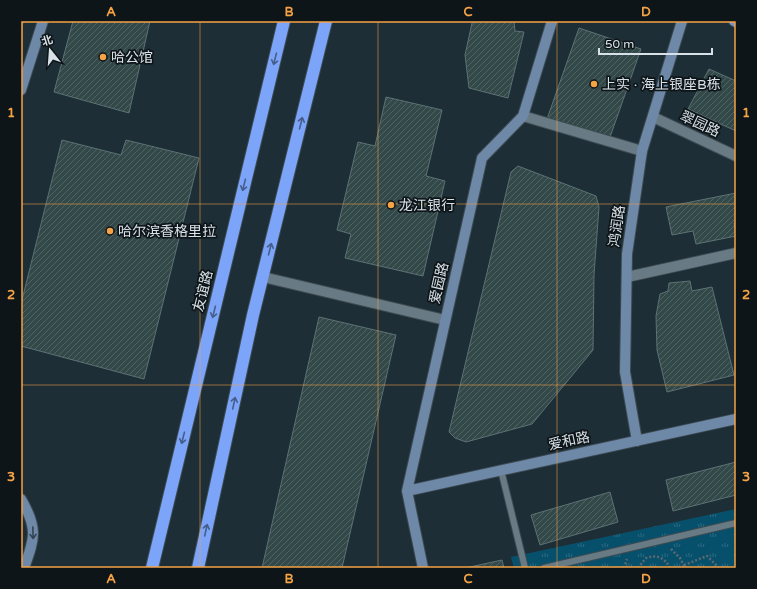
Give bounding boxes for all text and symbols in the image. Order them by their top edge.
text: A [106,4,116,20]
text: B [284,4,294,20]
text: C [463,4,473,20]
text: D [641,4,651,20]
north arrow [30,30,70,70]
scale bar [599,30,712,56]
text: 北 [40,33,54,49]
text: 50 m [605,37,634,51]
place label: 哈公馆 [111,49,153,66]
marker: 哈公馆 [98,52,108,62]
one-way arrow [270,52,278,65]
place label: 上实 · 海上银座B栋 [602,76,721,93]
marker: 上实 · 海上银座B栋 [589,79,599,89]
text: 1 [7,105,15,121]
text: 1 [742,105,750,121]
street label: 翠园路 [677,107,723,141]
one-way arrow [298,117,305,130]
one-way arrow [240,178,247,191]
place label: 龙江银行 [399,197,455,214]
marker: 龙江银行 [386,200,396,210]
street label: 鸿润路 [606,204,628,248]
place label: 哈尔滨香格里拉 [118,223,216,240]
marker: 哈尔滨香格里拉 [105,226,115,236]
one-way arrow [266,243,274,256]
street label: 爱园路 [426,261,452,305]
street label: 友谊路 [190,269,216,313]
text: 2 [7,287,15,303]
text: 2 [742,287,750,303]
one-way arrow [209,305,217,318]
one-way arrow [230,397,238,410]
street label: 爱和路 [547,428,591,454]
one-way arrow [179,431,186,444]
text: 3 [7,469,15,485]
text: 3 [742,469,750,485]
one-way arrow [203,524,211,537]
one-way arrow [29,526,37,539]
text: A [106,571,116,587]
text: B [284,571,294,587]
text: C [463,571,473,587]
text: D [641,571,651,587]

